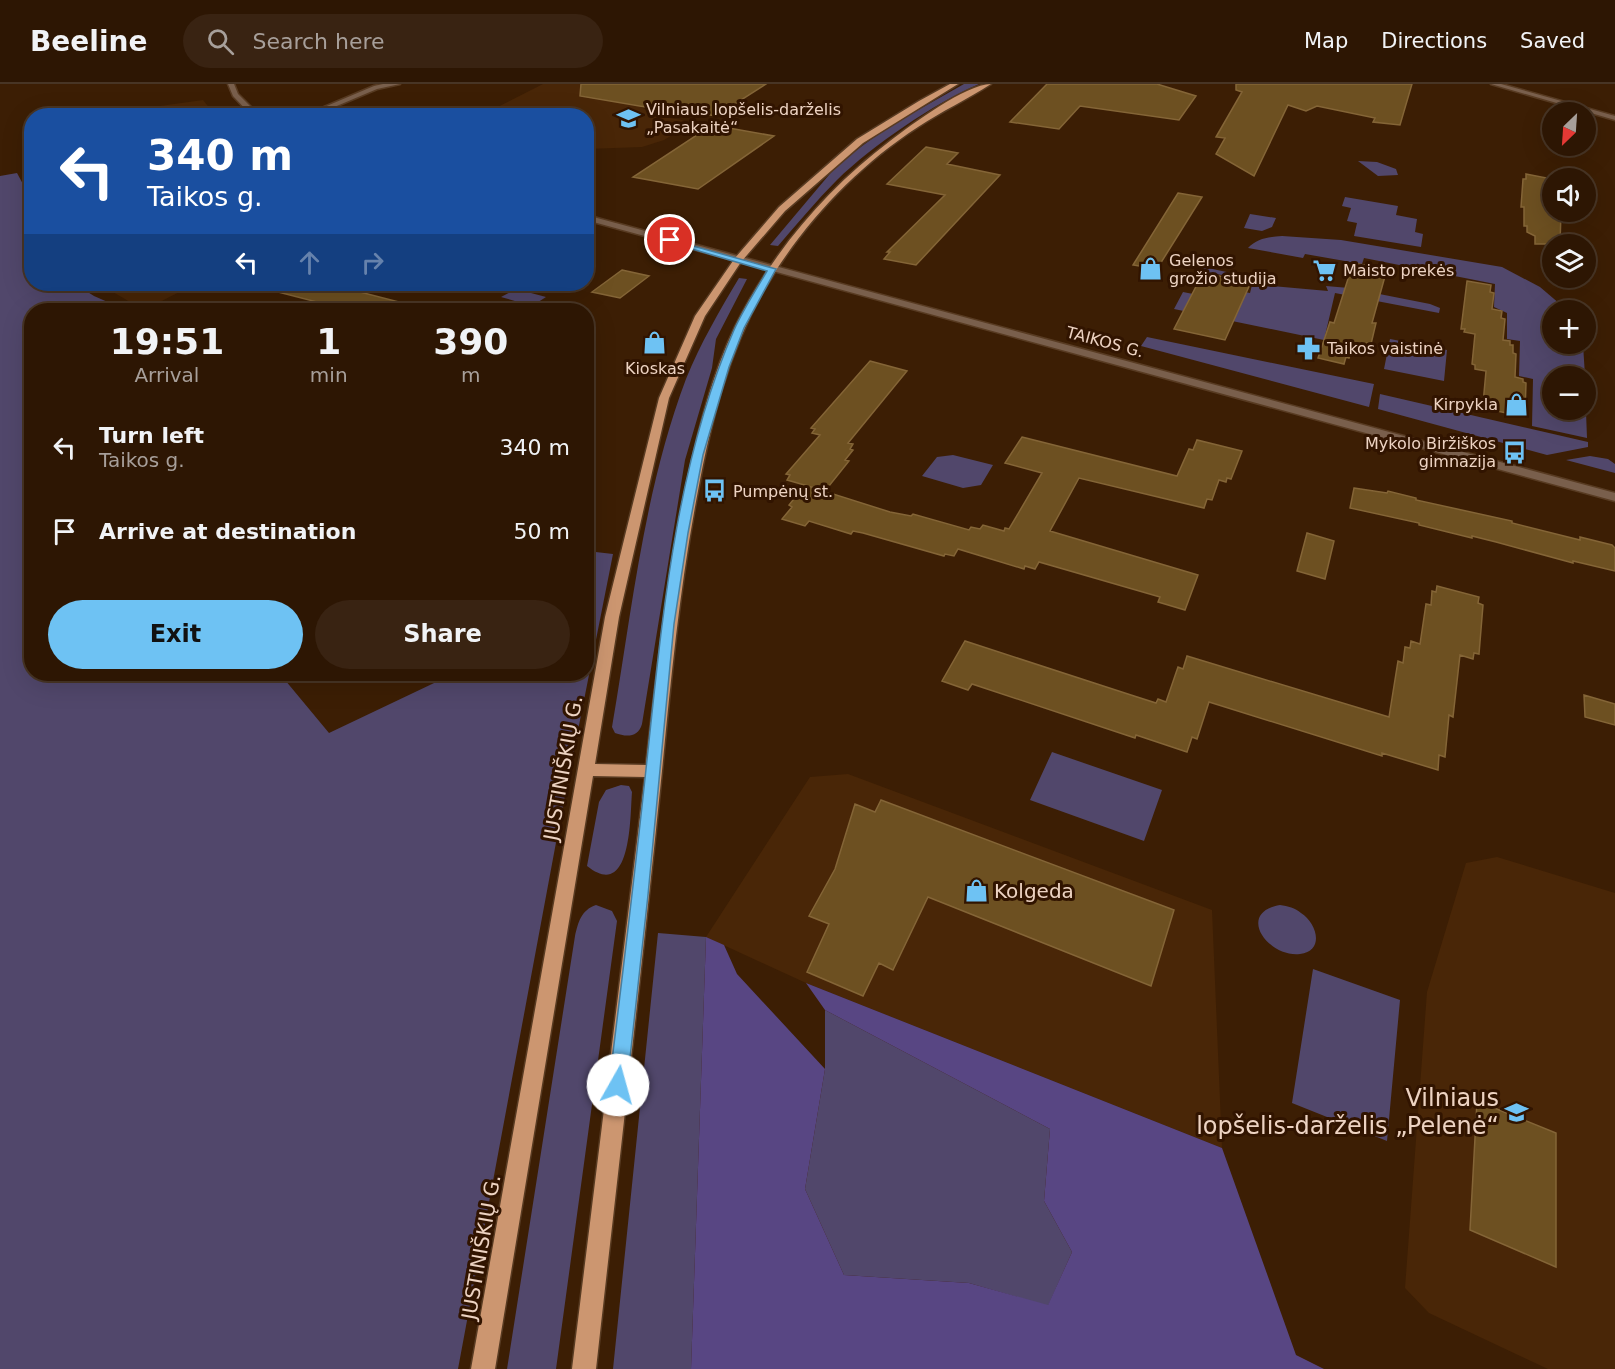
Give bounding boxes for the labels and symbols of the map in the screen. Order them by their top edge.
place label: Vilniaus lopšelis-darželis „Pasakaitė“ [646,100,841,137]
north arrow [1542,102,1596,156]
school or university icon: Vilniaus lopšelis-darželis „Pasakaitė“ [615,105,641,131]
pin [644,214,695,265]
place label: Gelenos grožio studija [1169,251,1277,288]
shop icon: Gelenos grožio studija [1138,256,1164,282]
supermarket icon: Maisto prekės [1312,257,1338,283]
place label: Maisto prekės [1343,261,1454,280]
street label: TAIKOS G. [1063,322,1146,361]
shop icon: Kioskas [642,330,668,356]
pharmacy icon: Taikos vaistinė [1296,335,1322,361]
place label: Taikos vaistinė [1326,339,1443,358]
place label: Kioskas [625,359,685,378]
shop icon: Kirpykla [1503,391,1529,417]
place label: Kirpykla [1433,395,1498,414]
place label: Mykolo Biržiškos gimnazija [1365,434,1496,471]
bus stop icon: Mykolo Biržiškos gimnazija [1501,439,1527,465]
bus stop icon: Pumpėnų st. [702,478,728,504]
place label: Pumpėnų st. [733,482,833,501]
street label: JUSTINIŠKIŲ G. [538,694,588,844]
shop icon: Kolgeda [963,878,989,904]
place label: Kolgeda [994,879,1074,903]
position arrow [586,1053,650,1117]
place label: Vilniaus lopšelis-darželis „Pelenė“ [1196,1084,1499,1140]
school or university icon: Vilniaus lopšelis-darželis „Pelenė“ [1504,1099,1530,1125]
street label: JUSTINIŠKIŲ G. [456,1173,506,1323]

